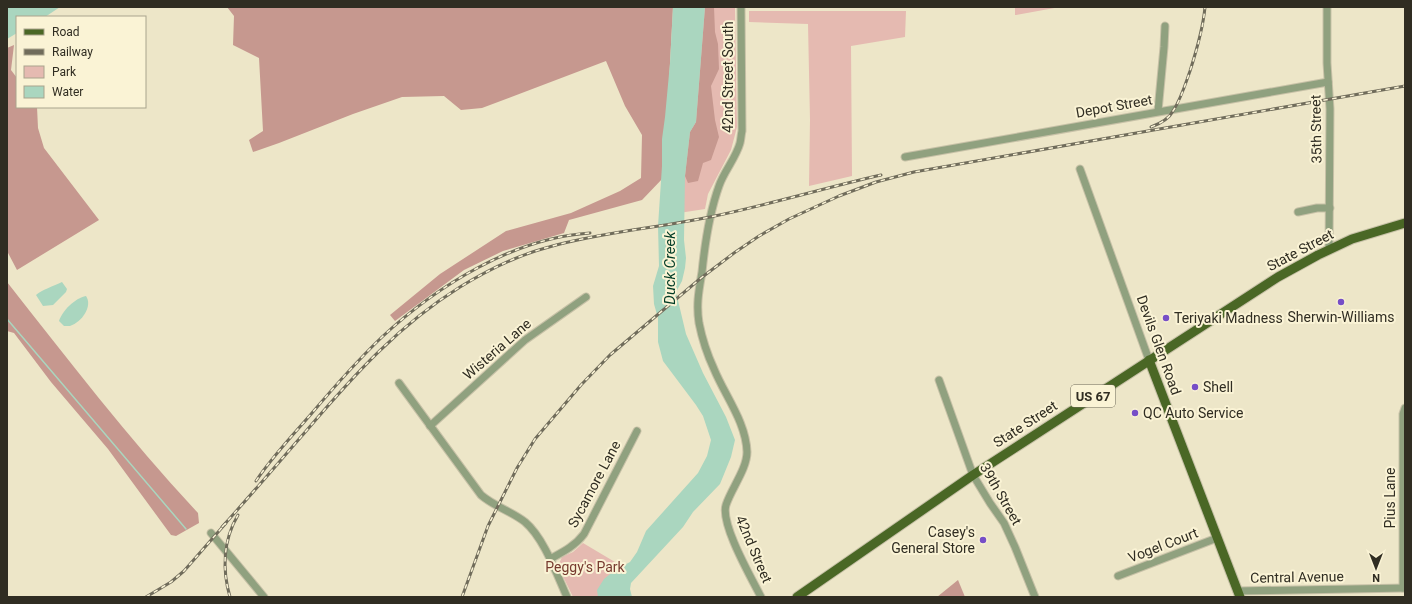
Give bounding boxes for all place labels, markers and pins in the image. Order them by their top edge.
marker: Sherwin-Williams [1336,297,1346,307]
place label: Sherwin-Williams [1288,309,1395,325]
place label: Teriyaki Madness [1174,310,1283,326]
marker: Teriyaki Madness [1161,313,1171,323]
place label: Shell [1203,379,1233,395]
marker: Shell [1190,382,1200,392]
place label: QC Auto Service [1143,405,1243,421]
marker: QC Auto Service [1130,408,1140,418]
place label: Casey's General Store [891,524,975,556]
marker: Casey's General Store [978,535,988,545]

